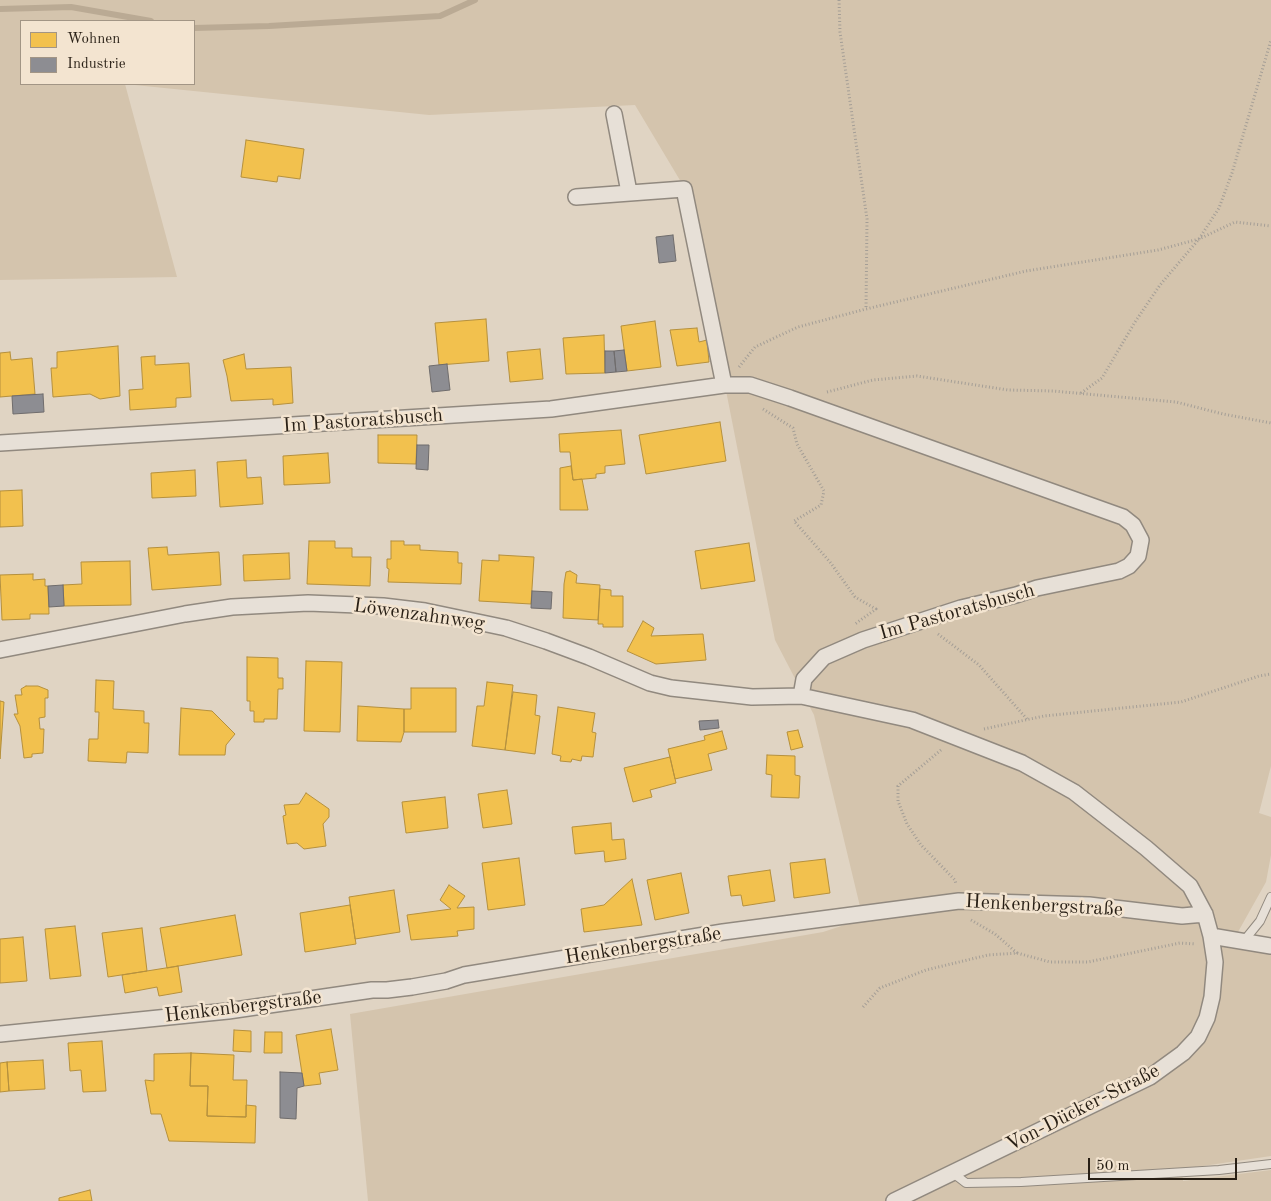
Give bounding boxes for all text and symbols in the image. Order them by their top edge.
legend [20,20,195,85]
text: Wohnen [67,32,120,47]
text: Industrie [67,57,126,72]
street label: Im Pastoratsbusch [282,403,444,439]
street label: Im Pastoratsbusch [877,578,1037,646]
street label: Löwenzahnweg [352,594,486,636]
street label: Henkenbergstraße [964,890,1124,922]
street label: Henkenbergstraße [563,922,723,970]
street label: Henkenbergstraße [163,985,323,1029]
street label: Von-Dücker-Straße [1002,1059,1164,1157]
scale bar [1091,1148,1240,1180]
text: 50 m [1096,1159,1130,1174]

